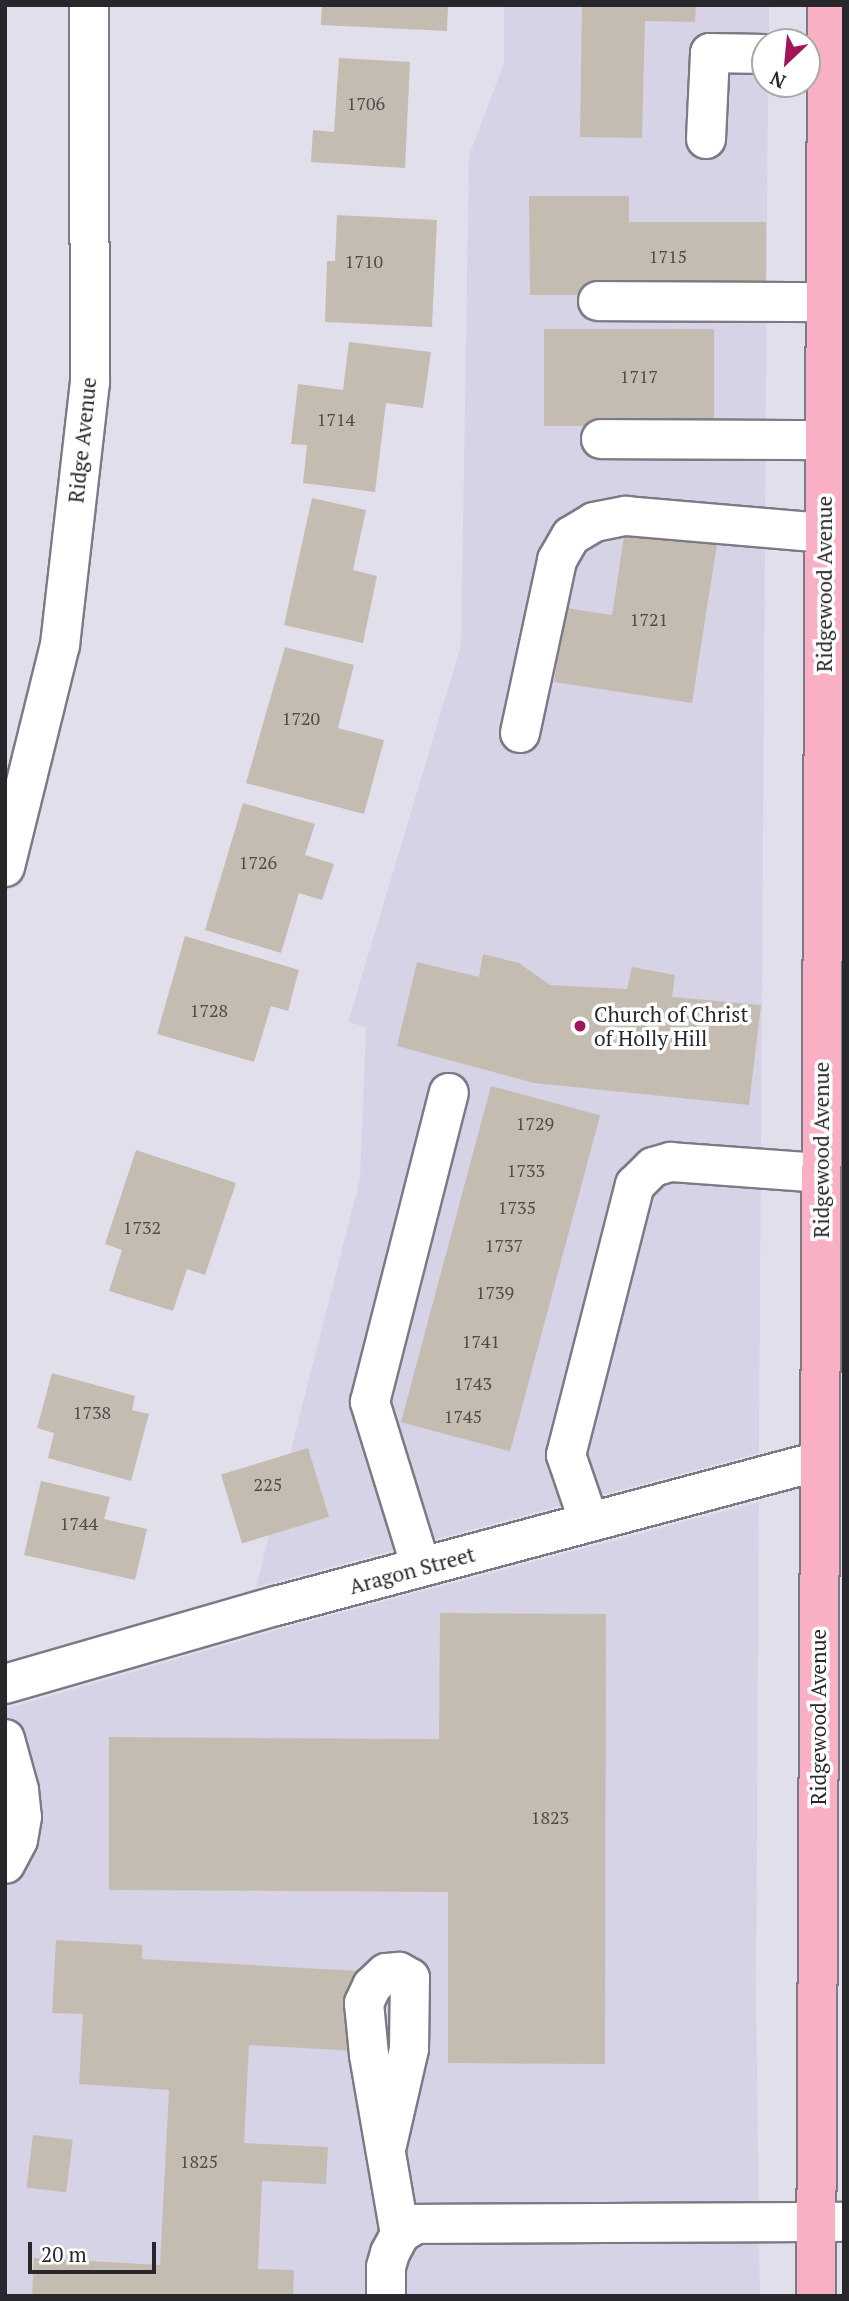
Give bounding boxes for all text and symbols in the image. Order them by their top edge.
north arrow [751,28,821,98]
text: N [765,66,789,95]
house number: 1706 [347,92,385,114]
house number: 1715 [649,245,687,267]
house number: 1710 [345,250,383,272]
house number: 1717 [620,365,658,387]
street label: Ridge Avenue [63,376,101,504]
house number: 1714 [317,408,355,430]
street label: Ridgewood Avenue [811,496,837,672]
house number: 1721 [630,608,668,630]
house number: 1720 [282,707,320,729]
house number: 1726 [239,851,277,873]
house number: 1728 [190,999,228,1021]
place label: Church of Christ of Holly Hill [594,1001,748,1051]
marker: Church of Christ of Holly Hill [572,1018,588,1034]
street label: Ridgewood Avenue [808,1062,834,1238]
house number: 1729 [516,1112,554,1134]
house number: 1733 [507,1159,545,1181]
house number: 1735 [498,1196,536,1218]
house number: 1732 [123,1216,161,1238]
house number: 1737 [485,1234,523,1256]
house number: 1739 [476,1281,514,1303]
house number: 1741 [462,1330,500,1352]
house number: 1743 [454,1372,492,1394]
house number: 1738 [73,1401,111,1423]
house number: 1745 [444,1405,482,1427]
house number: 225 [254,1473,282,1495]
house number: 1744 [60,1512,98,1534]
street label: Aragon Street [346,1541,478,1599]
street label: Ridgewood Avenue [805,1629,831,1805]
house number: 1823 [531,1806,569,1828]
house number: 1825 [180,2150,218,2172]
scale bar [32,2228,159,2272]
text: 20 m [41,2240,87,2268]

